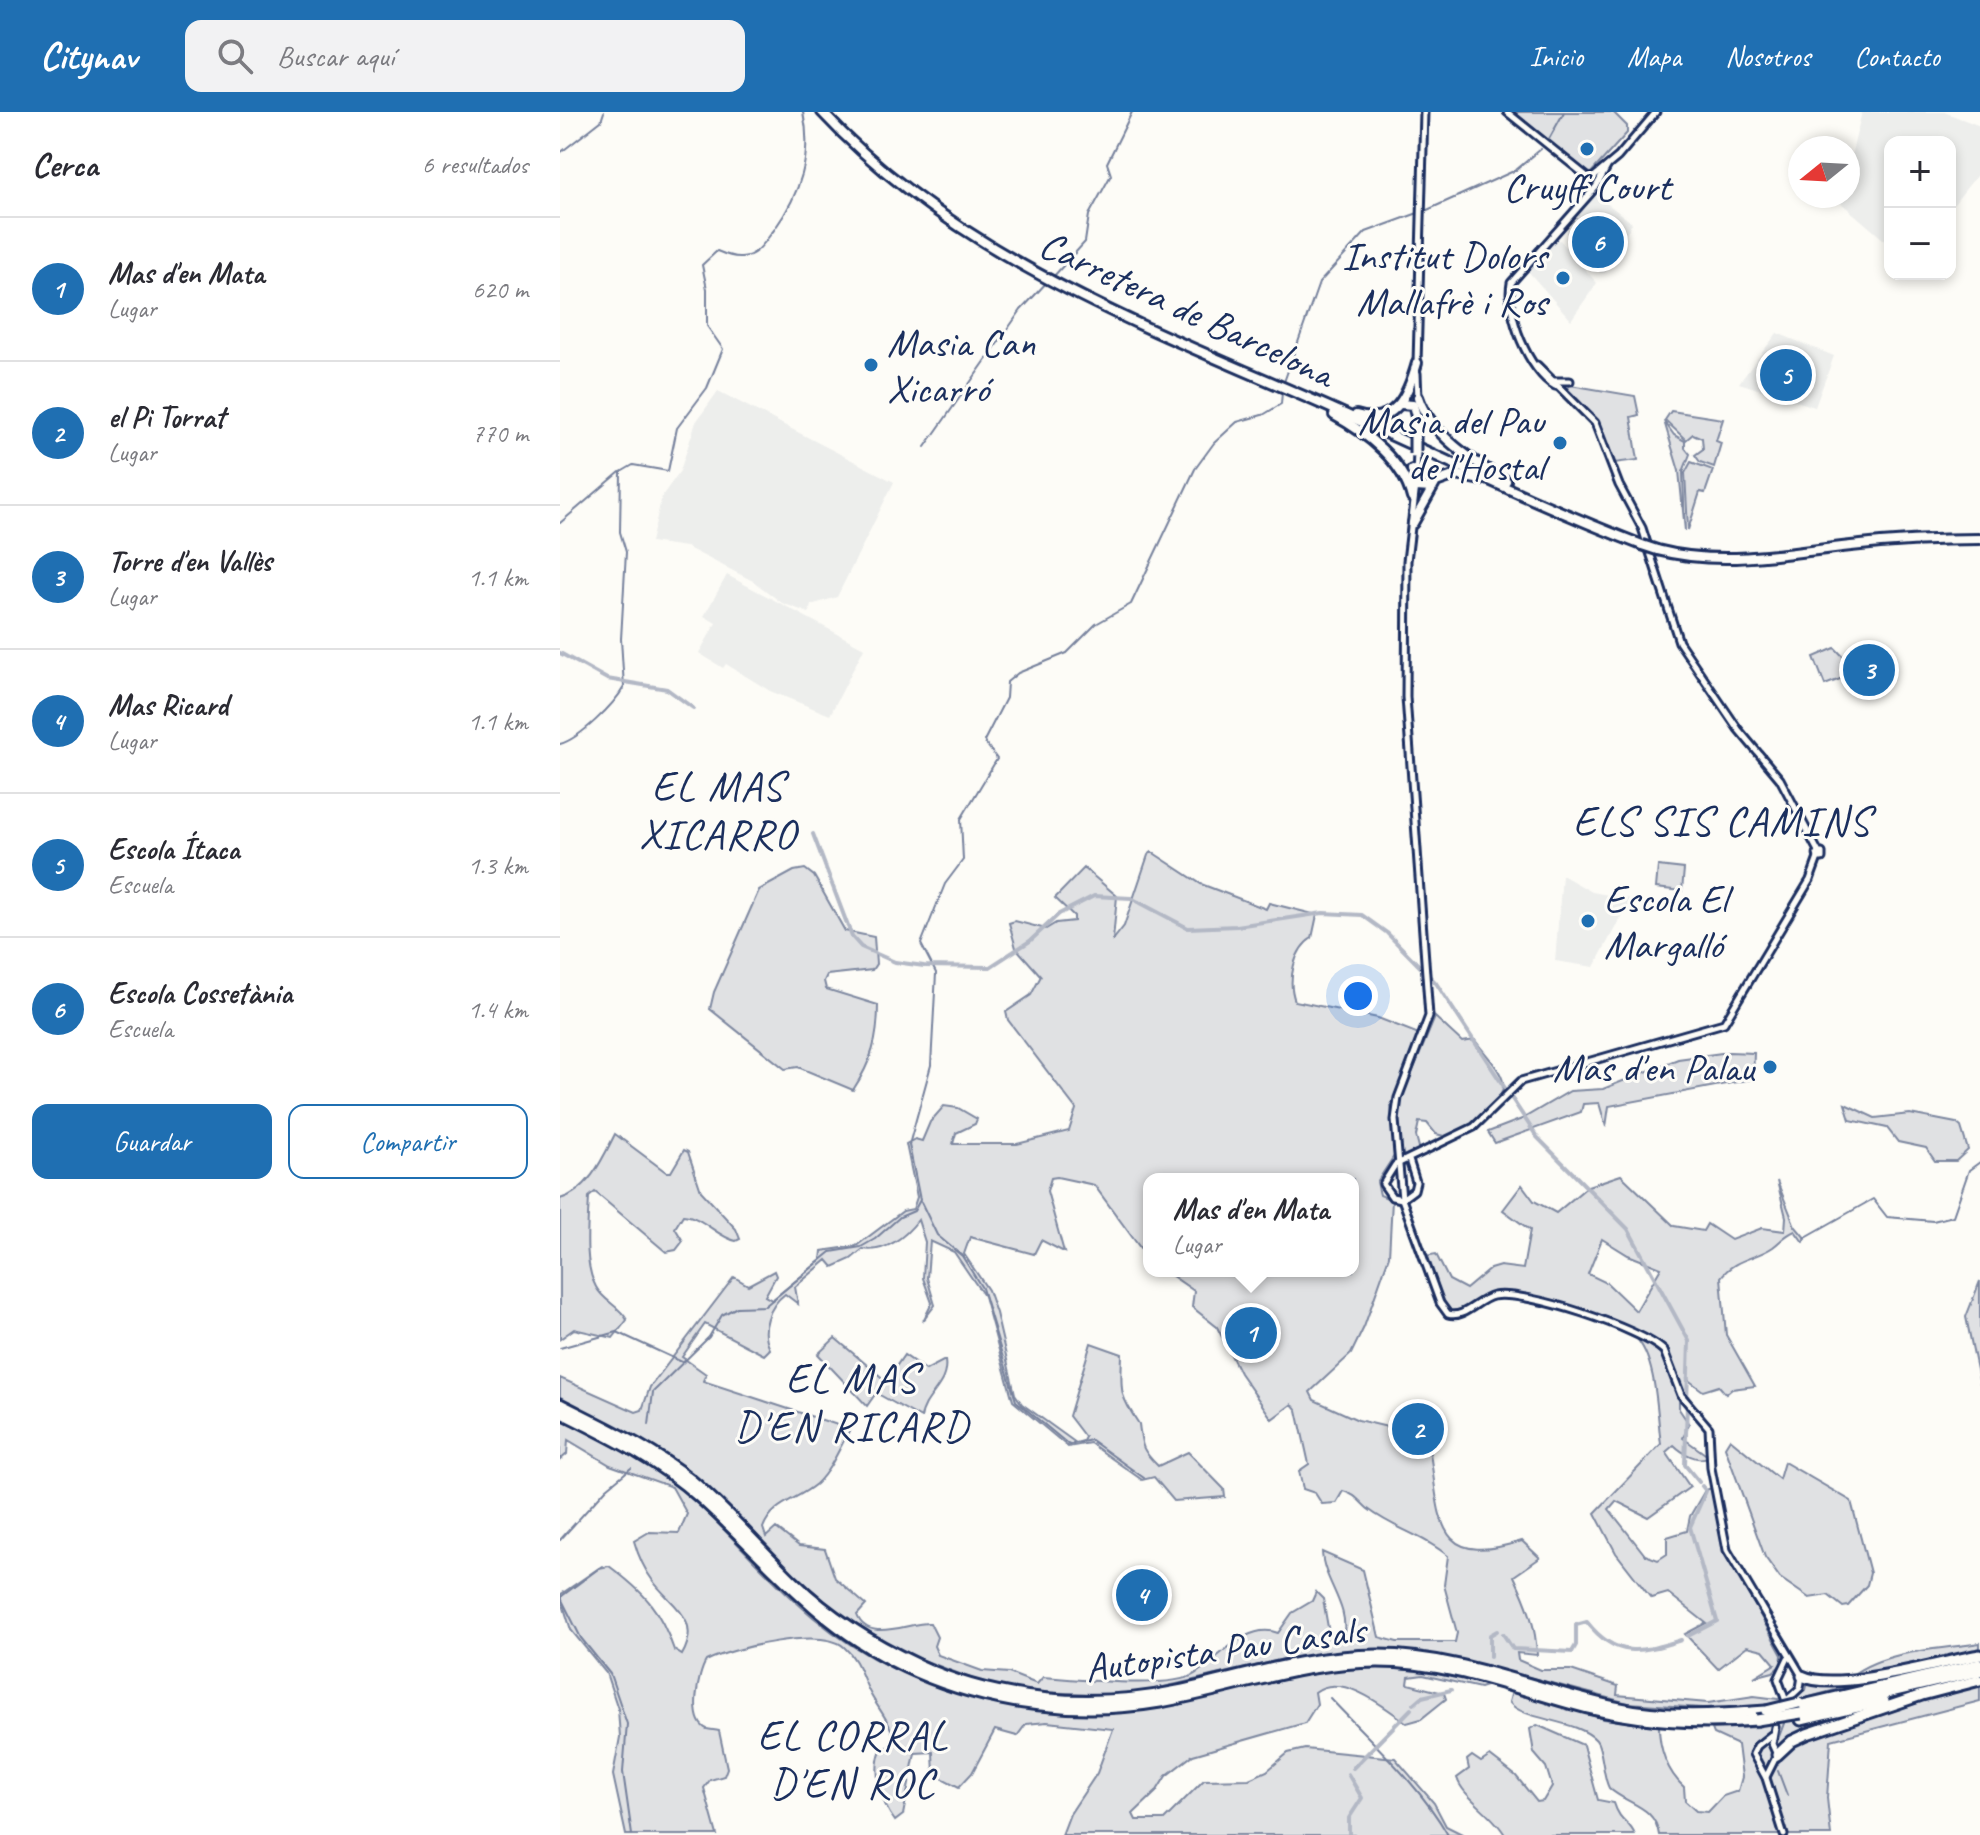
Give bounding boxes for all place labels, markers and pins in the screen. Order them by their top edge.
marker: Cruyff Court [1578,140,1596,158]
place label: Cruyff Court [1503,162,1674,212]
pin: 6 [1572,212,1624,272]
place label: Institut Dolors Mallafrè i Ros [1342,231,1550,327]
marker: Institut Dolors Mallafrè i Ros [1554,269,1572,287]
place label: Masia Can Xicarró [887,318,1036,414]
pin: 5 [1760,345,1812,405]
marker: Masia Can Xicarró [862,356,880,374]
place label: Masia del Pau de l'Hostal [1358,396,1550,492]
marker: Masia del Pau de l'Hostal [1551,434,1569,452]
pin: 3 [1843,640,1895,700]
place label: Escola El Margalló [1604,874,1735,970]
marker: Escola El Margalló [1579,912,1597,930]
place label: Mas d'en Palau [1553,1043,1756,1093]
marker: Mas d'en Palau [1761,1058,1779,1076]
pin: 1 [1225,1303,1277,1363]
pin: 2 [1392,1399,1444,1459]
pin: 4 [1116,1565,1168,1625]

